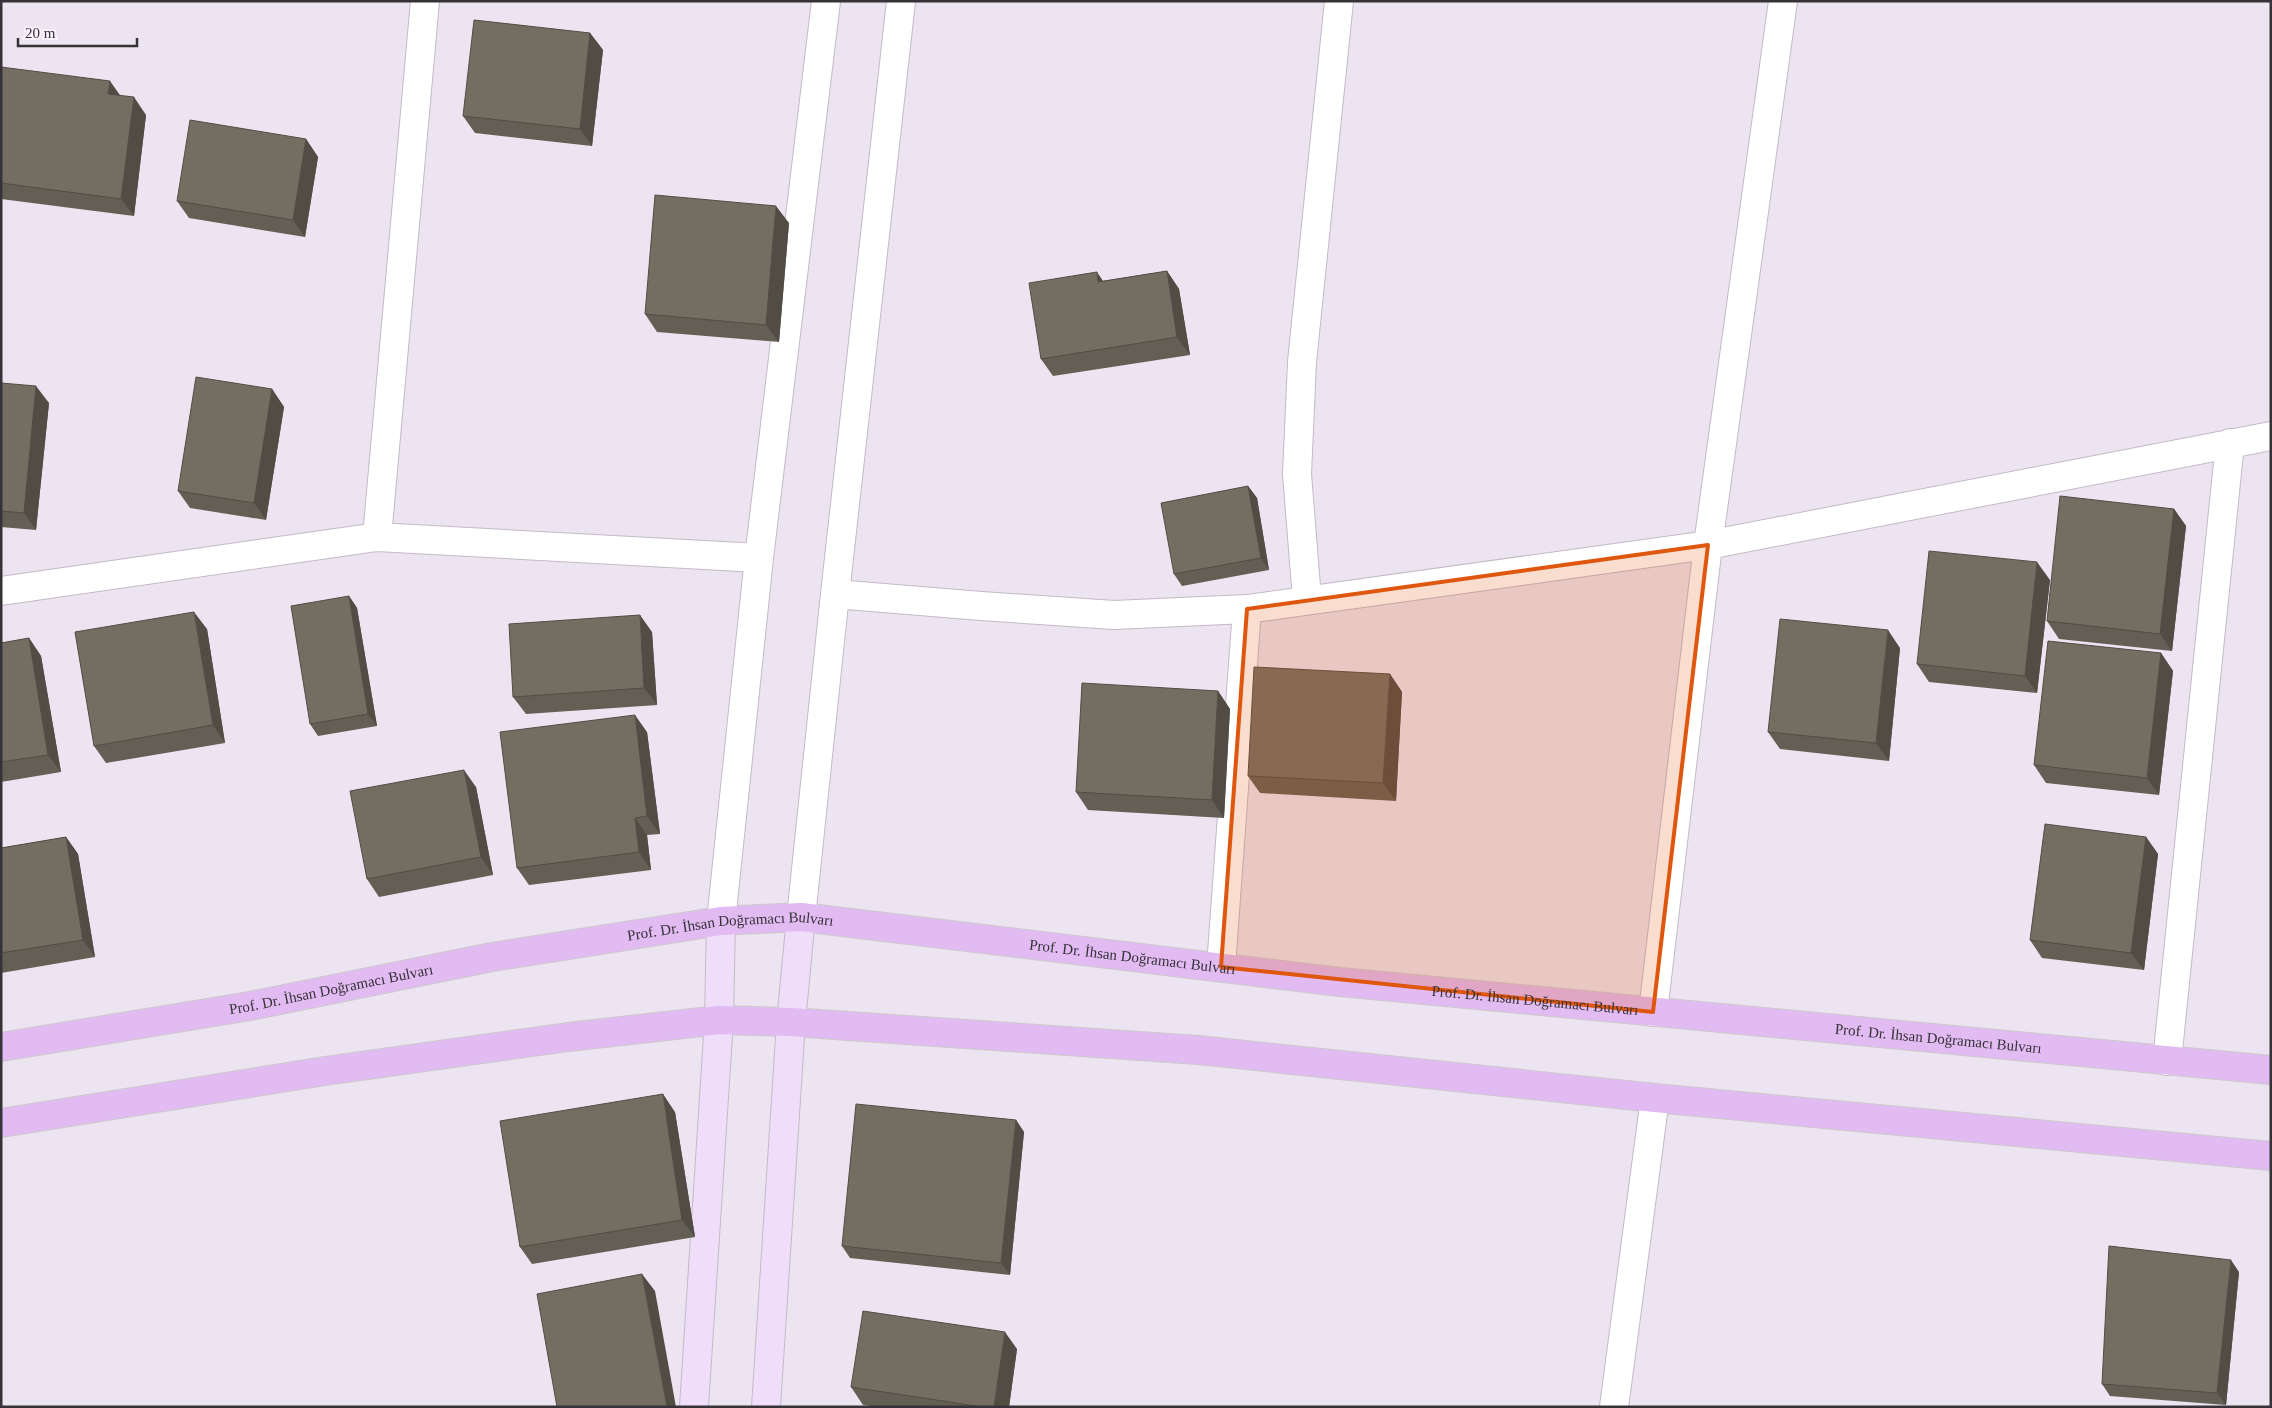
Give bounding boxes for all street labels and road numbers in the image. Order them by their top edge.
street label: Prof. Dr. İhsan Doğramacı Bulvarı [626,909,834,944]
street label: Prof. Dr. İhsan Doğramacı Bulvarı [1028,937,1236,977]
street label: Prof. Dr. İhsan Doğramacı Bulvarı [228,961,434,1017]
street label: Prof. Dr. İhsan Doğramacı Bulvarı [1431,983,1639,1018]
street label: Prof. Dr. İhsan Doğramacı Bulvarı [1834,1021,2042,1056]

